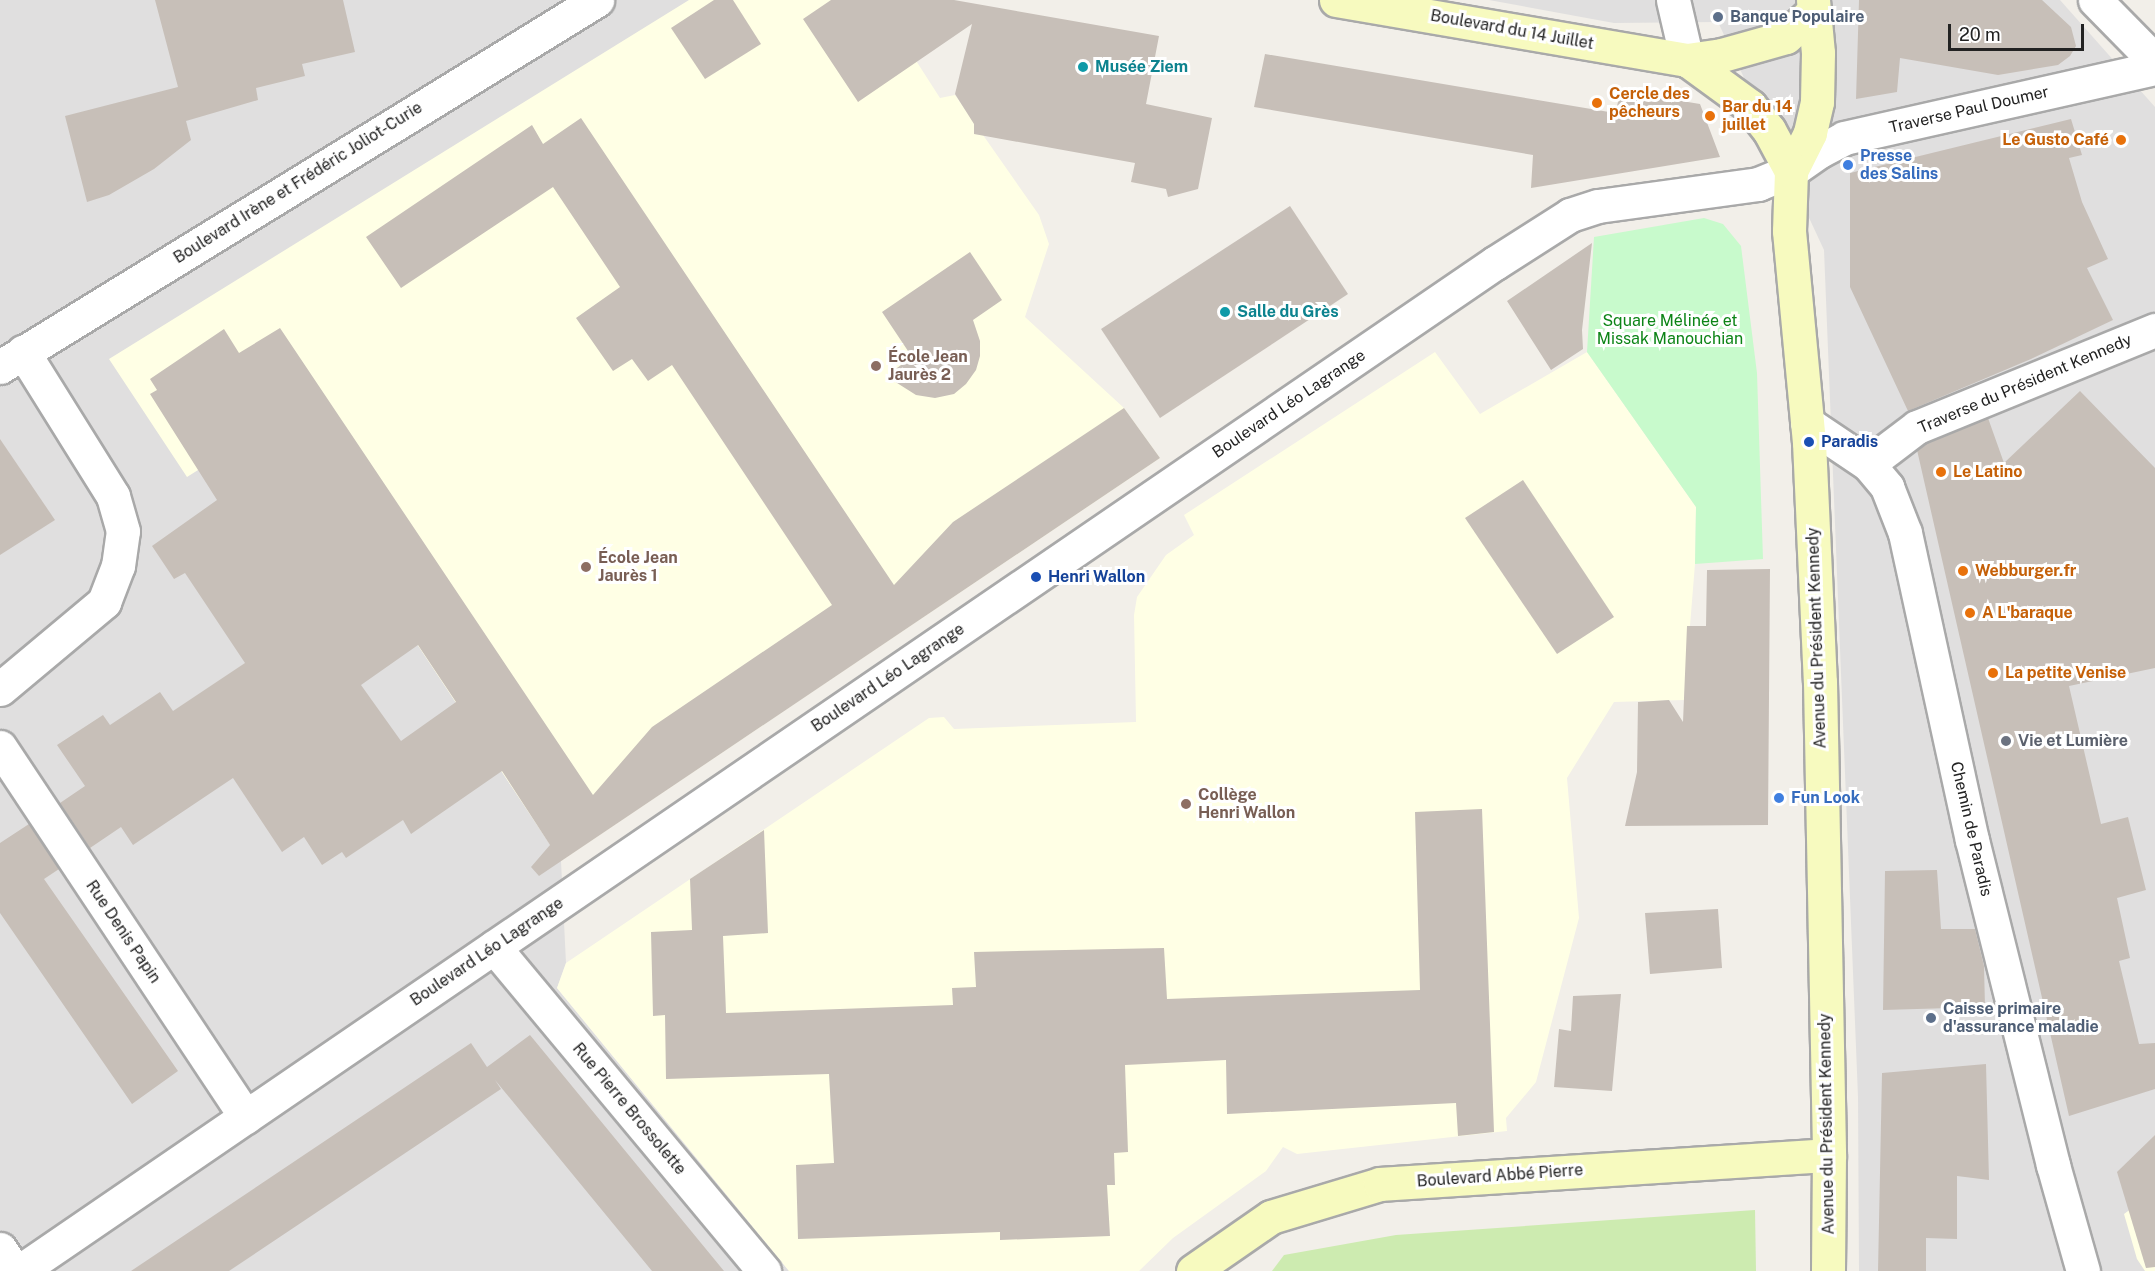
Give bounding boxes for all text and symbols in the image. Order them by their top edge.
street label: Boulevard du 14 Juillet [1429,6,1595,54]
place label: Banque Populaire [1730,7,1865,27]
marker: Banque Populaire [1711,10,1725,24]
scale bar [1951,12,2088,50]
text: 20 m [1959,24,2001,45]
place label: Musée Ziem [1095,57,1188,77]
marker: Musée Ziem [1076,60,1090,74]
street label: Traverse Paul Doumer [1887,82,2051,138]
place label: Cercle des pêcheurs [1609,84,1690,122]
marker: Cercle des pêcheurs [1590,96,1604,110]
place label: Bar du 14 juillet [1722,97,1792,135]
street label: Boulevard Irène et Frédéric Joliot-Curie [170,98,426,268]
marker: Bar du 14 juillet [1703,109,1717,123]
place label: Le Gusto Café [2002,130,2109,150]
marker: Le Gusto Café [2114,133,2128,147]
place label: Presse des Salins [1860,146,1938,184]
marker: Presse des Salins [1841,158,1855,172]
place label: Salle du Grès [1237,302,1339,322]
marker: Salle du Grès [1218,305,1232,319]
park label: Square Mélinée et Missak Manouchian [1597,311,1743,349]
street label: Traverse du Président Kennedy [1915,330,2135,438]
street label: Boulevard Léo Lagrange [1209,346,1369,462]
place label: École Jean Jaurès 2 [888,347,968,385]
marker: École Jean Jaurès 2 [869,359,883,373]
place label: Paradis [1821,432,1878,452]
marker: Paradis [1802,435,1816,449]
place label: Le Latino [1953,462,2022,482]
marker: Le Latino [1934,465,1948,479]
street label: Avenue du Président Kennedy [1804,527,1830,749]
place label: École Jean Jaurès 1 [598,548,678,586]
marker: École Jean Jaurès 1 [579,560,593,574]
place label: Webburger.fr [1975,561,2076,581]
marker: Webburger.fr [1956,564,1970,578]
place label: Henri Wallon [1048,567,1146,587]
marker: Henri Wallon [1029,570,1043,584]
place label: A L'baraque [1982,603,2073,623]
marker: A L'baraque [1963,606,1977,620]
street label: Boulevard Léo Lagrange [808,620,968,736]
place label: La petite Venise [2005,663,2127,683]
marker: La petite Venise [1986,666,2000,680]
place label: Vie et Lumière [2018,731,2128,751]
marker: Vie et Lumière [1999,734,2013,748]
street label: Chemin de Paradis [1946,759,1996,899]
place label: Collège Henri Wallon [1198,785,1296,823]
place label: Fun Look [1791,788,1860,808]
marker: Fun Look [1772,791,1786,805]
marker: Collège Henri Wallon [1179,797,1193,811]
street label: Rue Denis Papin [81,877,165,987]
street label: Boulevard Léo Lagrange [407,894,567,1010]
place label: Caisse primaire d'assurance maladie [1943,999,2099,1037]
marker: Caisse primaire d'assurance maladie [1924,1011,1938,1025]
street label: Avenue du Président Kennedy [1815,1013,1839,1235]
street label: Rue Pierre Brossolette [568,1039,690,1179]
street label: Boulevard Abbé Pierre [1416,1161,1584,1191]

